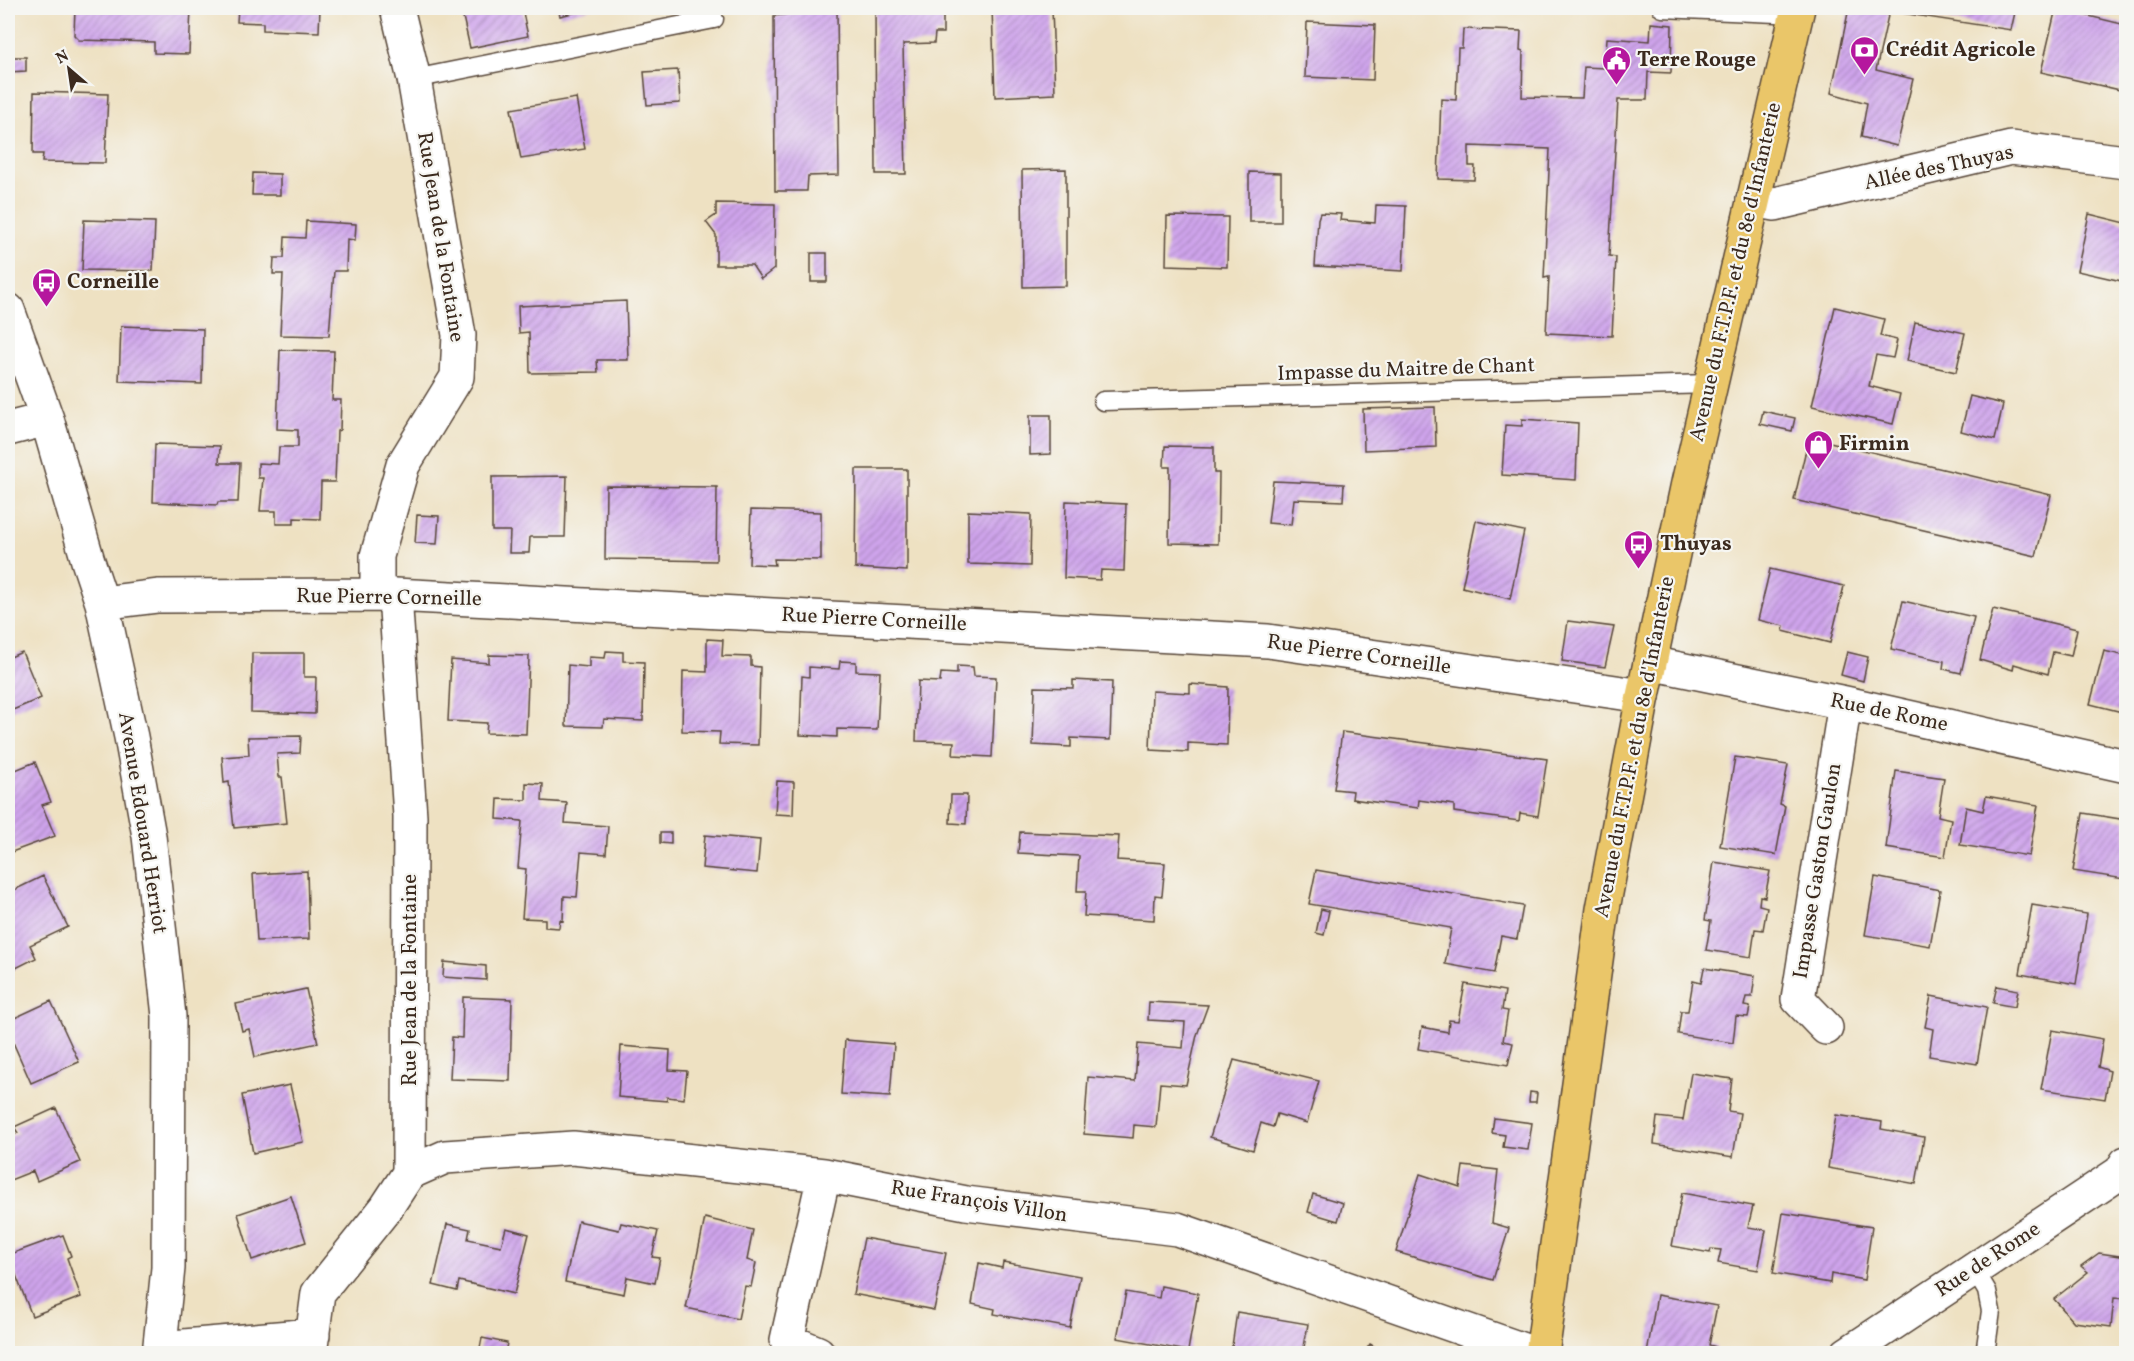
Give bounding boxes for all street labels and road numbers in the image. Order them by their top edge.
street label: Avenue du F.T.P.F. et du 8e d'Infanterie [1683,100,1789,444]
street label: Rue Jean de la Fontaine [409,130,471,344]
street label: Allée des Thuyas [1862,138,2016,198]
street label: Impasse du Maitre de Chant [1277,351,1535,389]
street label: Avenue du F.T.P.F. et du 8e d'Infanterie [1588,574,1682,920]
street label: Rue Pierre Corneille [296,582,482,614]
street label: Rue Pierre Corneille [781,601,967,639]
street label: Rue Pierre Corneille [1265,628,1453,682]
street label: Rue de Rome [1827,686,1951,740]
street label: Avenue Edouard Herriot [110,710,174,936]
street label: Impasse Gaston Gaulon [1787,761,1849,981]
street label: Rue Jean de la Fontaine [396,874,425,1086]
street label: Rue François Villon [888,1174,1070,1230]
street label: Rue de Rome [1930,1215,2046,1305]

